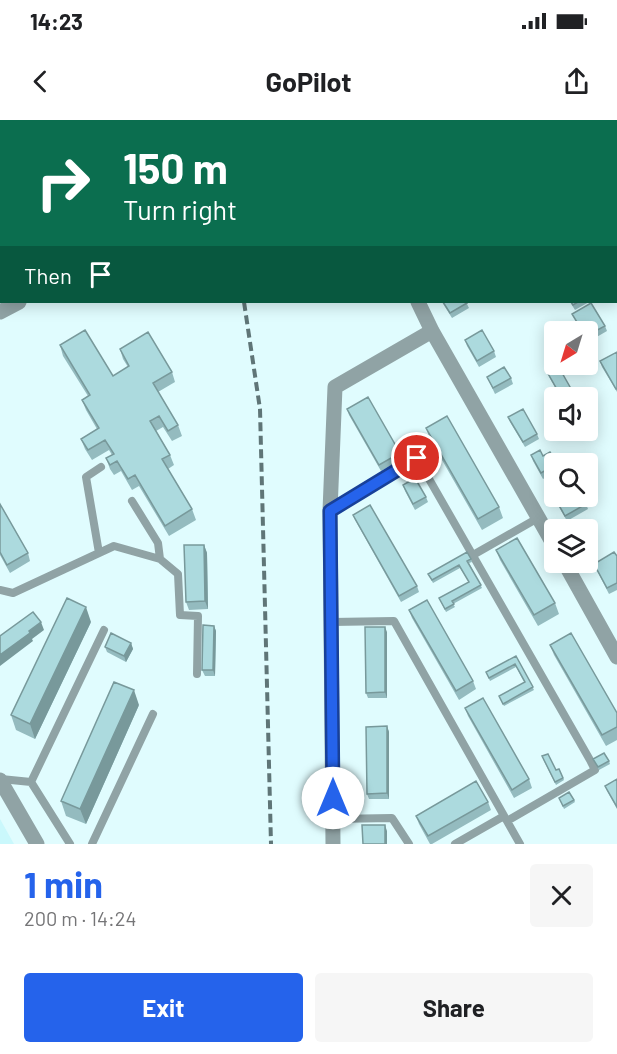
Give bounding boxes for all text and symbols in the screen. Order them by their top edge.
text: 14:23 [30,8,83,34]
icon: back [24,65,57,98]
text: GoPilot [265,65,352,97]
icon: share [560,65,593,98]
text: 150 m [123,142,228,192]
icon: right [24,144,102,222]
text: Turn right [123,193,237,225]
icon: arrive [84,258,117,291]
text: Then [24,262,72,288]
north arrow [544,321,598,375]
map controls [544,321,598,573]
button: sound [544,387,598,441]
pin [391,432,442,483]
icon: arrive [400,441,433,474]
button: search [544,453,598,507]
button: layers [544,519,598,573]
position arrow [301,766,365,830]
text: 1 min [24,862,103,905]
button: close [530,864,593,927]
text: 200 m · 14:24 [24,906,137,930]
button: Exit [24,973,303,1042]
button: Share [315,973,593,1042]

